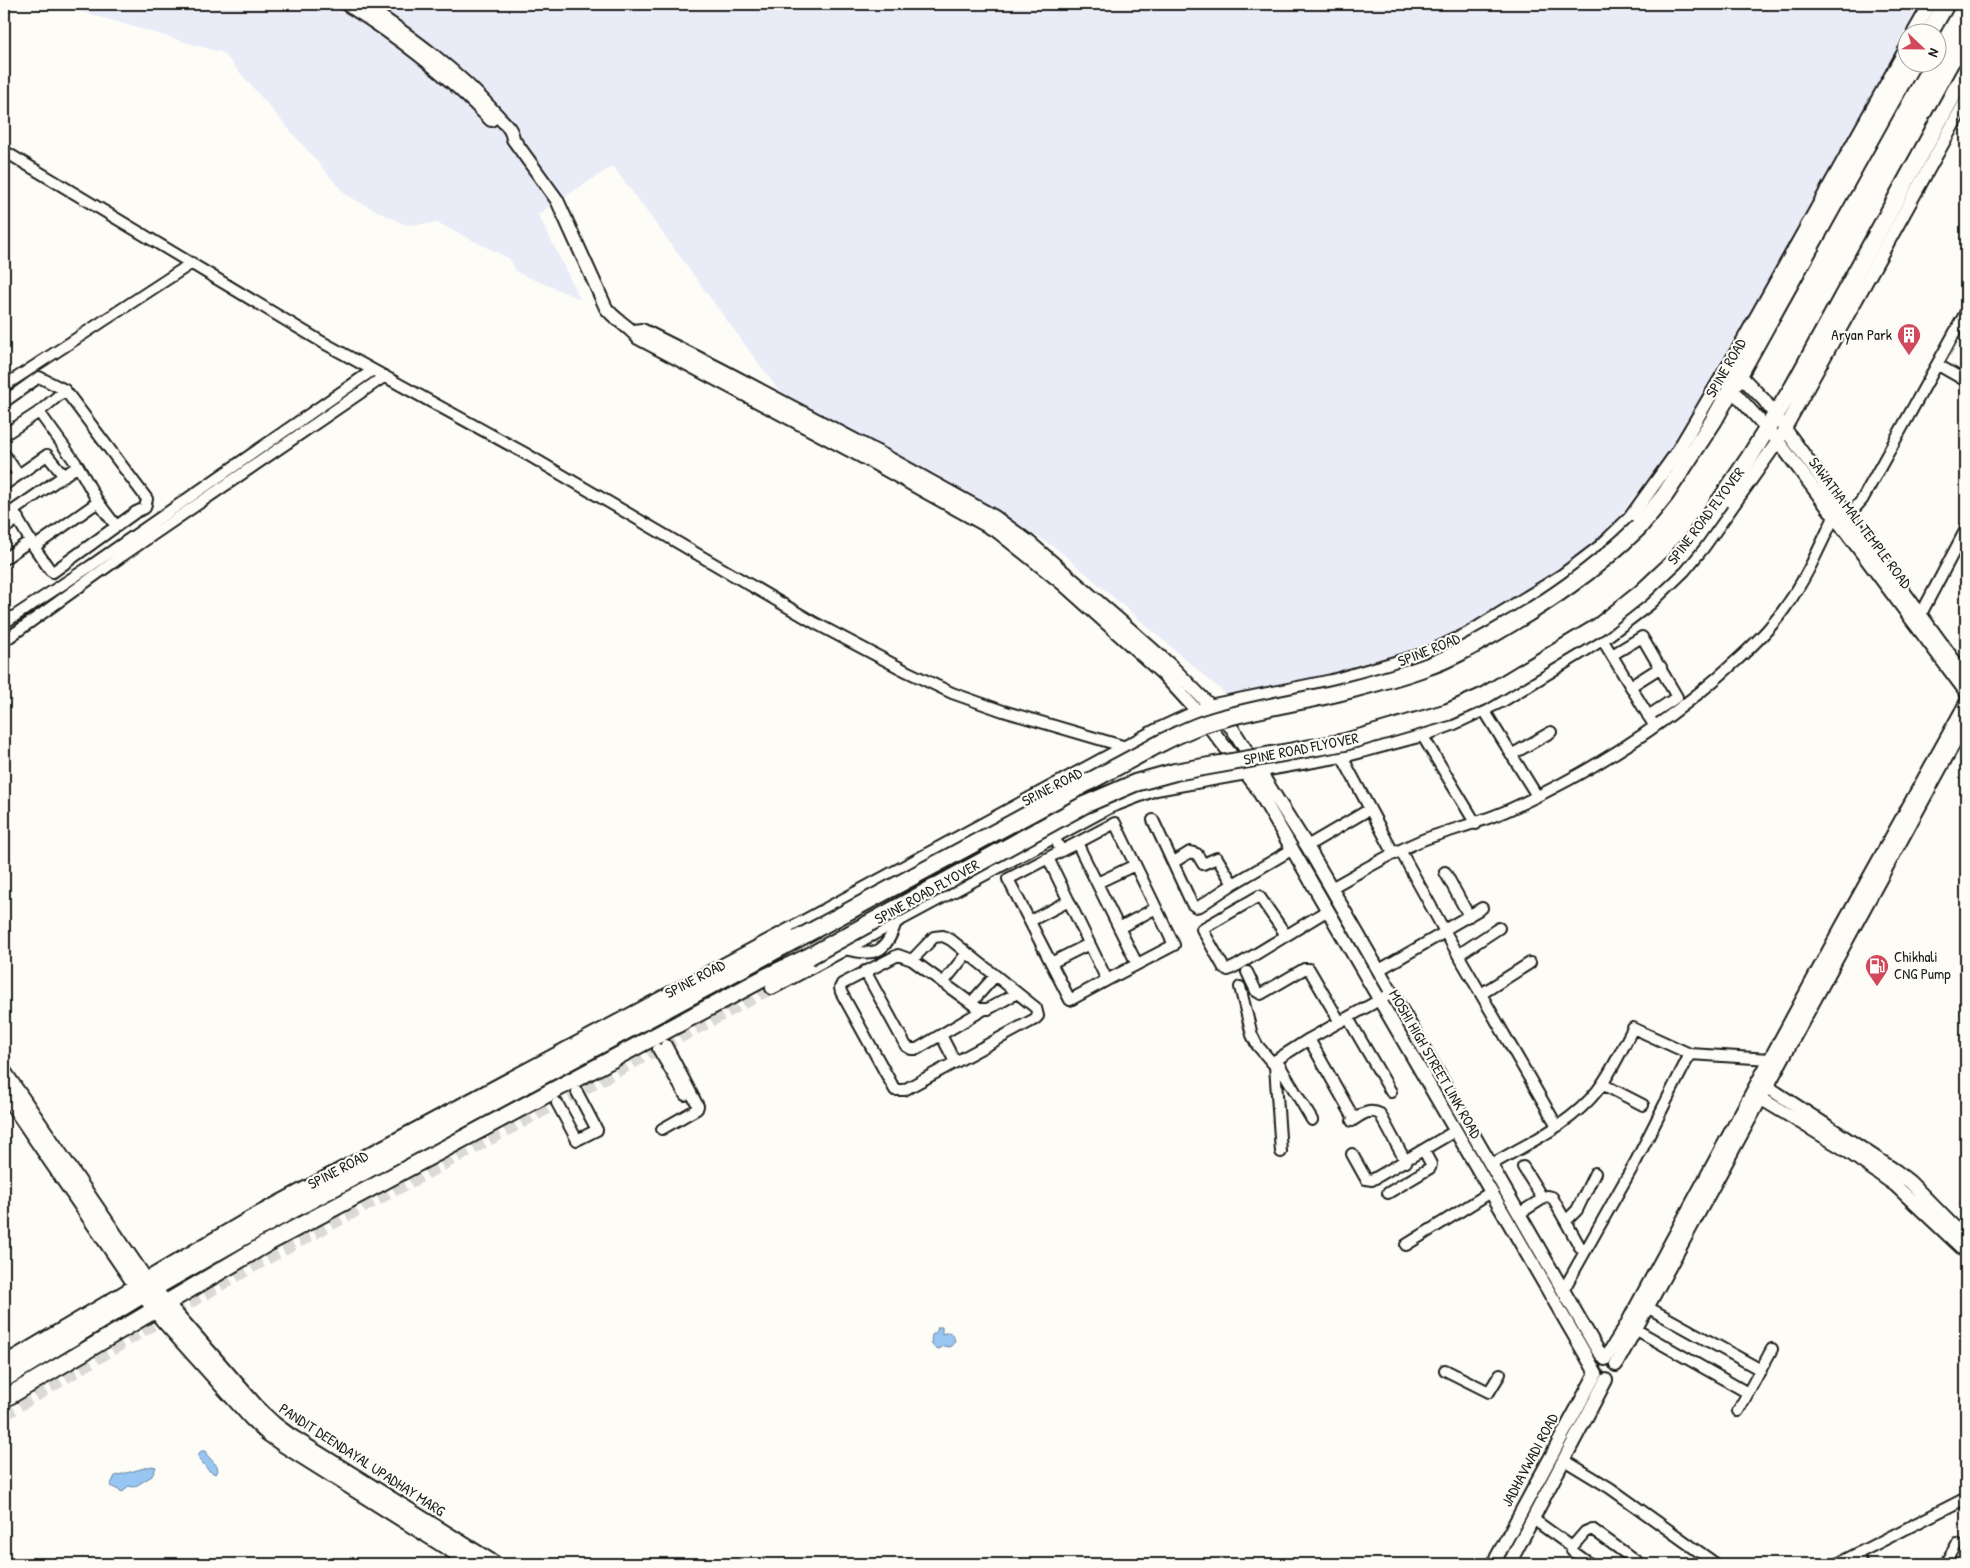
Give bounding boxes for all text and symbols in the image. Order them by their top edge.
north arrow [1898,22,1948,72]
text: N [1924,46,1945,61]
building icon: Aryan Park [1896,322,1922,356]
place label: Aryan Park [1831,324,1892,345]
street label: SPINE ROAD [1700,333,1751,401]
street label: SAWATHA MALI TEMPLE ROAD [1804,453,1917,593]
street label: SPINE ROAD FLYOVER [1662,463,1749,569]
street label: SPINE ROAD [1395,627,1464,671]
street label: SPINE ROAD FLYOVER [1242,727,1360,770]
street label: SPINE ROAD [1018,762,1086,811]
street label: SPINE ROAD FLYOVER [871,854,983,929]
place label: Chikhali CNG Pump [1894,946,1951,984]
fuel station icon: Chikhali CNG Pump [1864,953,1890,987]
street label: SPINE ROAD [661,954,729,1003]
street label: MOSHI HIGH STREET LINK ROAD [1384,985,1487,1143]
street label: SPINE ROAD [304,1145,372,1194]
street label: PANDIT DEENDAYAL UPADHAY MARG [275,1398,450,1522]
street label: JADHAVWADI ROAD [1496,1409,1563,1510]

